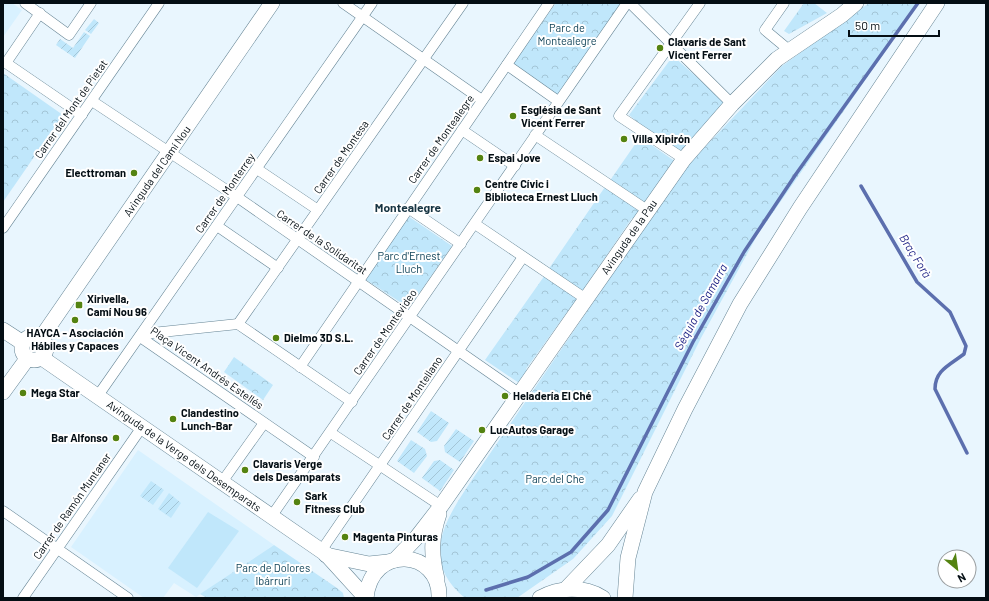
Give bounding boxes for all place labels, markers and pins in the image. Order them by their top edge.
place label: Clavaris de Sant Vicent Ferrer [668,35,746,61]
marker: Clavaris de Sant Vicent Ferrer [655,43,665,53]
place label: Església de Sant Vicent Ferrer [521,103,601,129]
marker: Església de Sant Vicent Ferrer [508,111,518,121]
place label: Villa Xipirón [632,132,690,145]
marker: Villa Xipirón [619,134,629,144]
place label: Espai Jove [488,151,541,164]
marker: Espai Jove [475,153,485,163]
place label: Electtroman [65,166,126,179]
marker: Electtroman [129,168,139,178]
place label: Centre Cívic i Biblioteca Ernest Lluch [485,177,598,203]
marker: Centre Cívic i Biblioteca Ernest Lluch [472,185,482,195]
place label: Xirivella, Camí Nou 96 [87,292,147,318]
marker: Xirivella, Camí Nou 96 [74,300,84,310]
marker: HAYCA - Asociación Hábiles y Capaces [70,315,80,325]
place label: HAYCA - Asociación Hábiles y Capaces [27,326,123,352]
place label: Dielmo 3D S.L. [284,331,353,344]
marker: Dielmo 3D S.L. [271,333,281,343]
place label: Mega Star [31,386,81,399]
marker: Mega Star [18,388,28,398]
place label: Heladería El Ché [513,389,591,402]
marker: Heladería El Ché [500,391,510,401]
place label: Clandestino Lunch-Bar [181,406,239,432]
marker: Clandestino Lunch-Bar [168,414,178,424]
place label: LucAutos Garage [490,423,574,436]
marker: LucAutos Garage [477,425,487,435]
place label: Bar Alfonso [51,431,108,444]
marker: Bar Alfonso [111,433,121,443]
place label: Clavaris Verge dels Desamparats [253,457,341,483]
marker: Clavaris Verge dels Desamparats [240,465,250,475]
place label: Sark Fitness Club [305,489,365,515]
marker: Sark Fitness Club [292,497,302,507]
place label: Magenta Pinturas [353,530,439,543]
marker: Magenta Pinturas [340,532,350,542]

